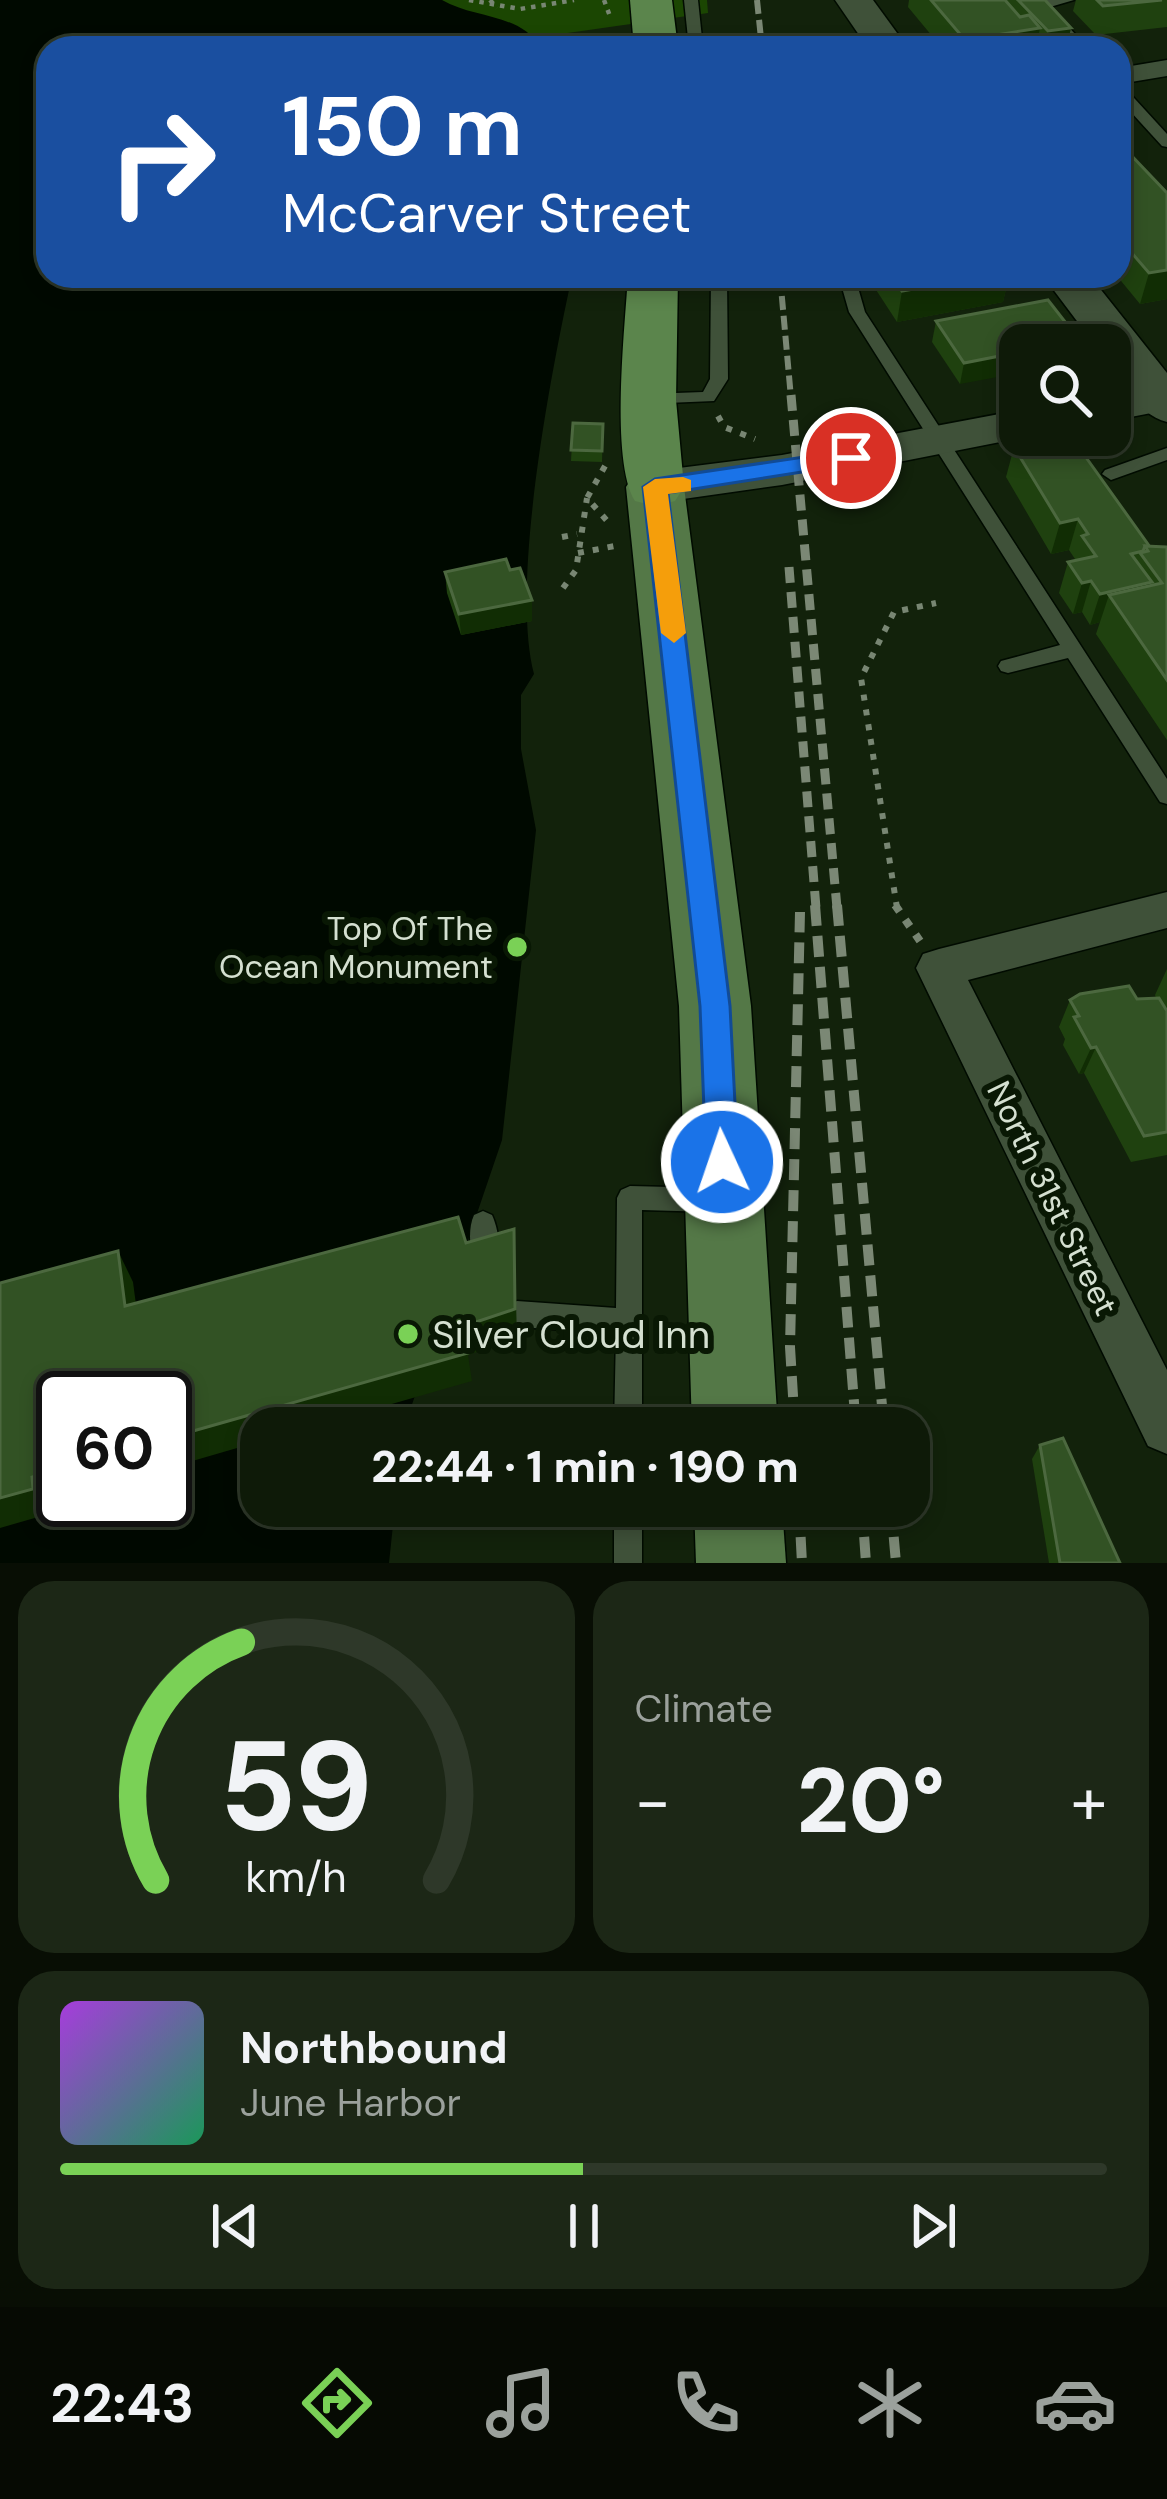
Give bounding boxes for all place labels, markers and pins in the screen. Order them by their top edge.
pin [800,407,902,509]
place label: Top Of The Ocean Monument [219,907,493,988]
marker: Top Of The Ocean Monument [504,934,530,960]
place label: Silver Cloud Inn [432,1309,710,1360]
marker: Silver Cloud Inn [395,1321,421,1347]

